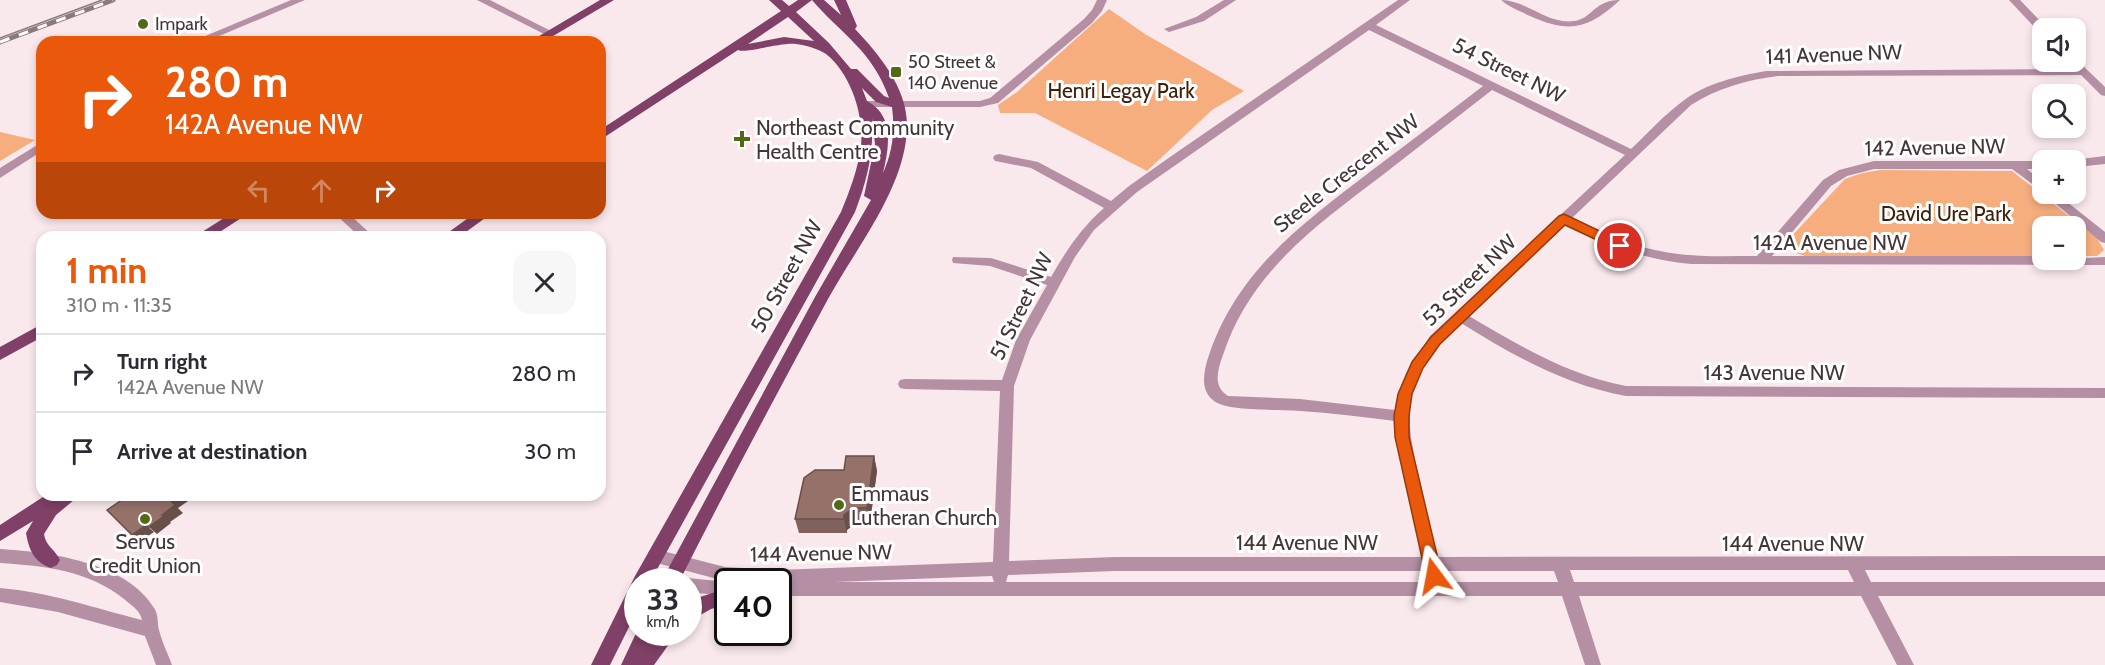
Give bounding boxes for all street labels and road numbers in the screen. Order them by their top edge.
street label: 54 Street NW [1449,32,1569,108]
street label: 141 Avenue NW [1765,39,1903,69]
street label: Steele Crescent NW [1268,108,1424,238]
street label: 142 Avenue NW [1864,133,2006,161]
street label: 50 Street NW [745,216,827,336]
street label: 53 Street NW [1417,229,1521,331]
street label: 142A Avenue NW [1753,230,1907,255]
street label: 51 Street NW [984,248,1058,364]
street label: 143 Avenue NW [1703,360,1845,385]
street label: 144 Avenue NW [1236,530,1378,555]
street label: 144 Avenue NW [1722,531,1864,556]
street label: 144 Avenue NW [750,539,892,567]

